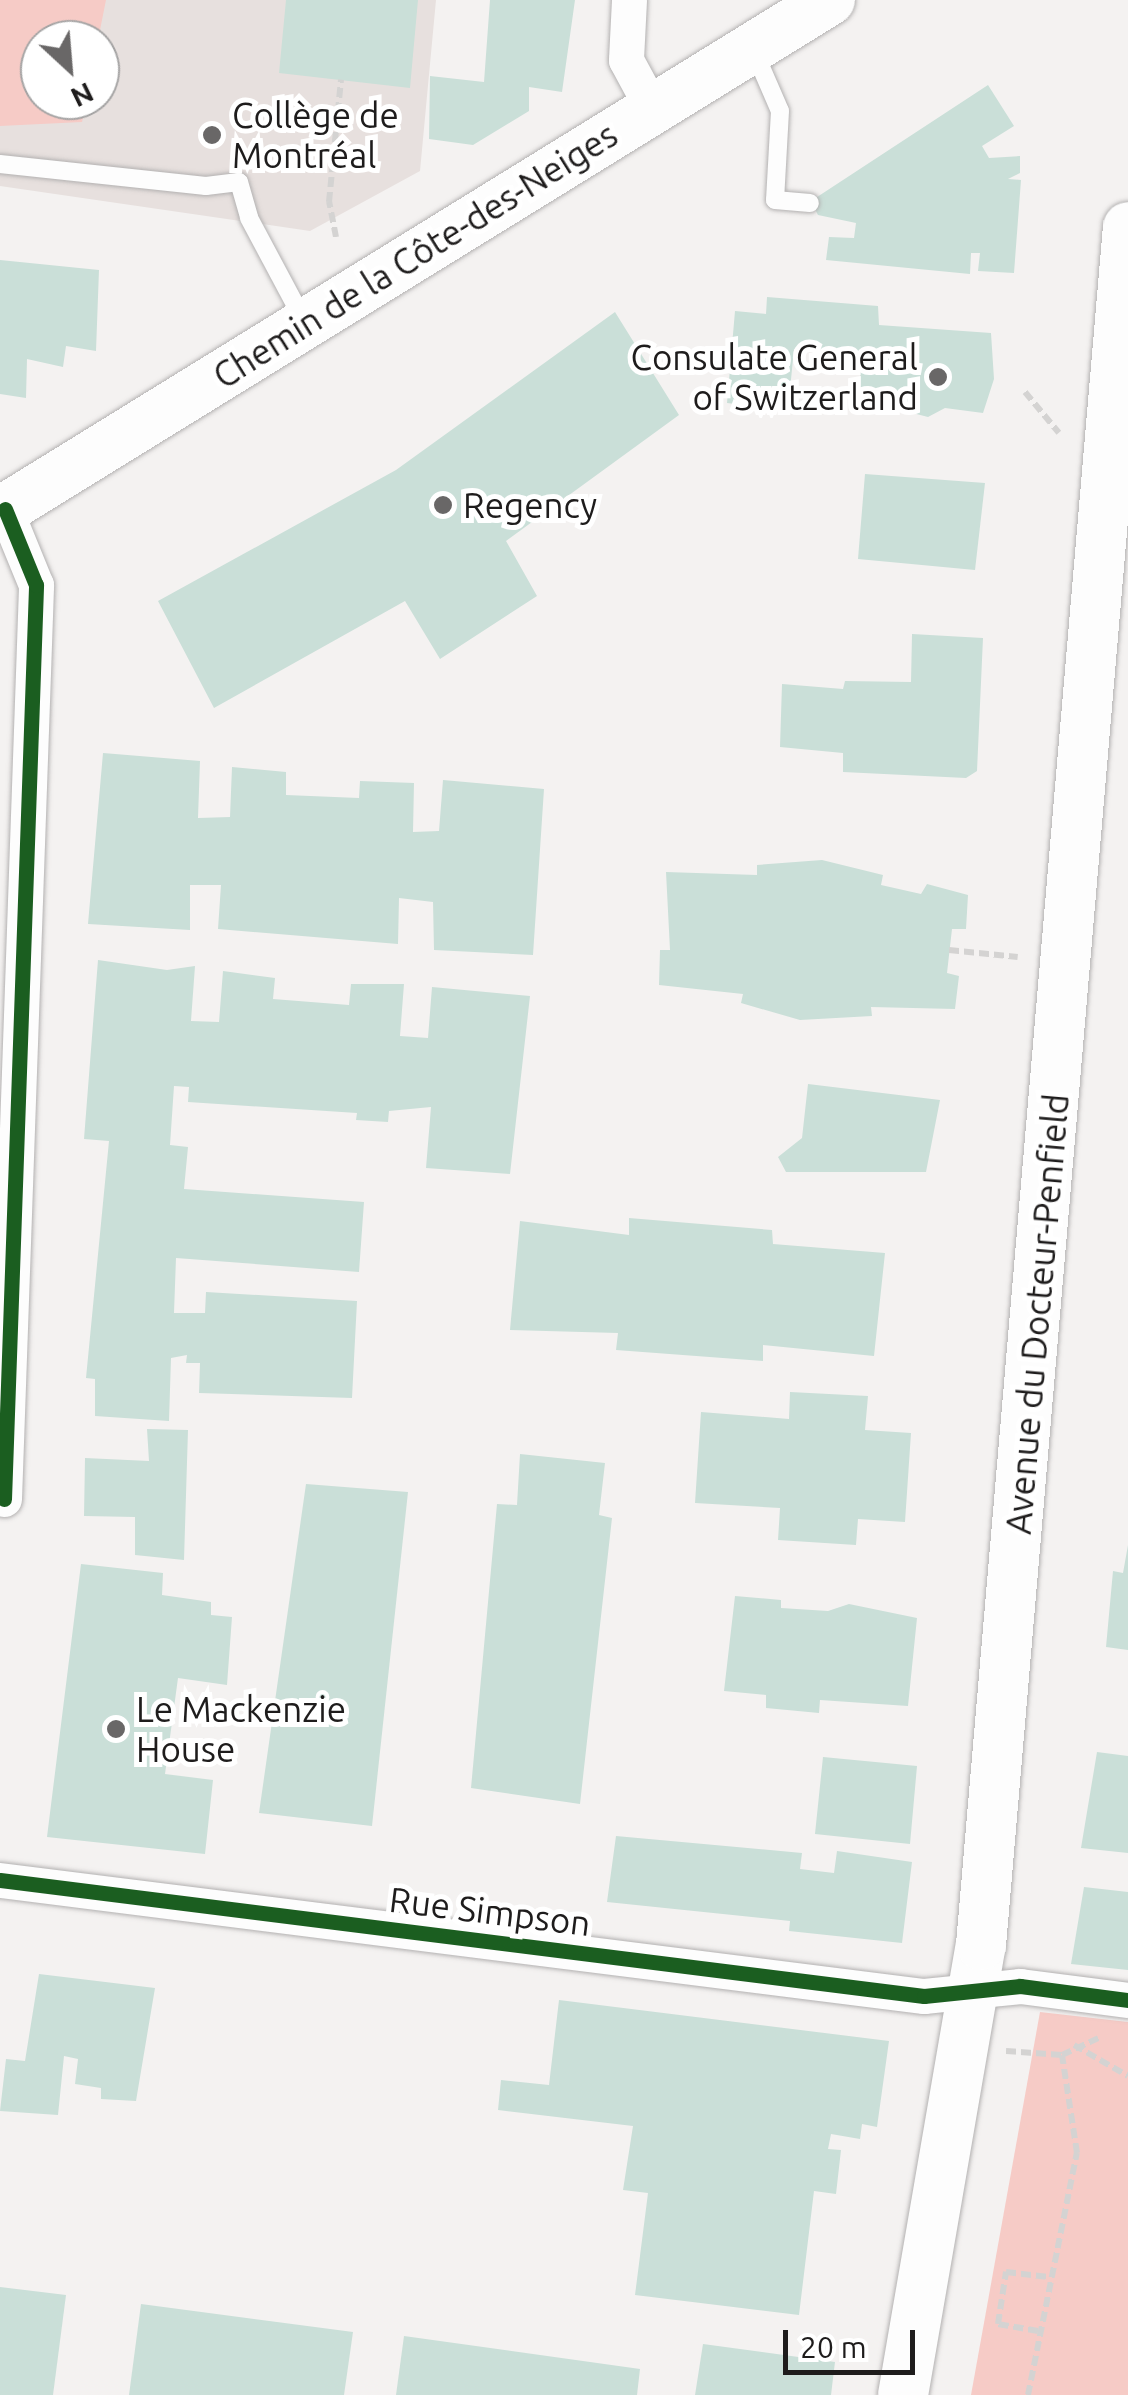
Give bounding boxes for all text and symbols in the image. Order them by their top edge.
north arrow [20,20,120,120]
text: N [66,77,99,114]
place label: Collège de Montréal [232,94,399,176]
street label: Chemin de la Côte-des-Neiges [205,113,625,397]
marker: Collège de Montréal [201,124,223,146]
place label: Consulate General of Switzerland [630,336,918,418]
marker: Consulate General of Switzerland [927,366,949,388]
place label: Regency [463,484,597,526]
marker: Regency [432,494,454,516]
street label: Avenue du Docteur-Penfield [997,1092,1077,1536]
place label: Le Mackenzie House [136,1688,346,1770]
marker: Le Mackenzie House [105,1718,127,1740]
street label: Rue Simpson [387,1878,593,1944]
scale bar [788,2310,920,2372]
text: 20 m [800,2330,867,2364]

